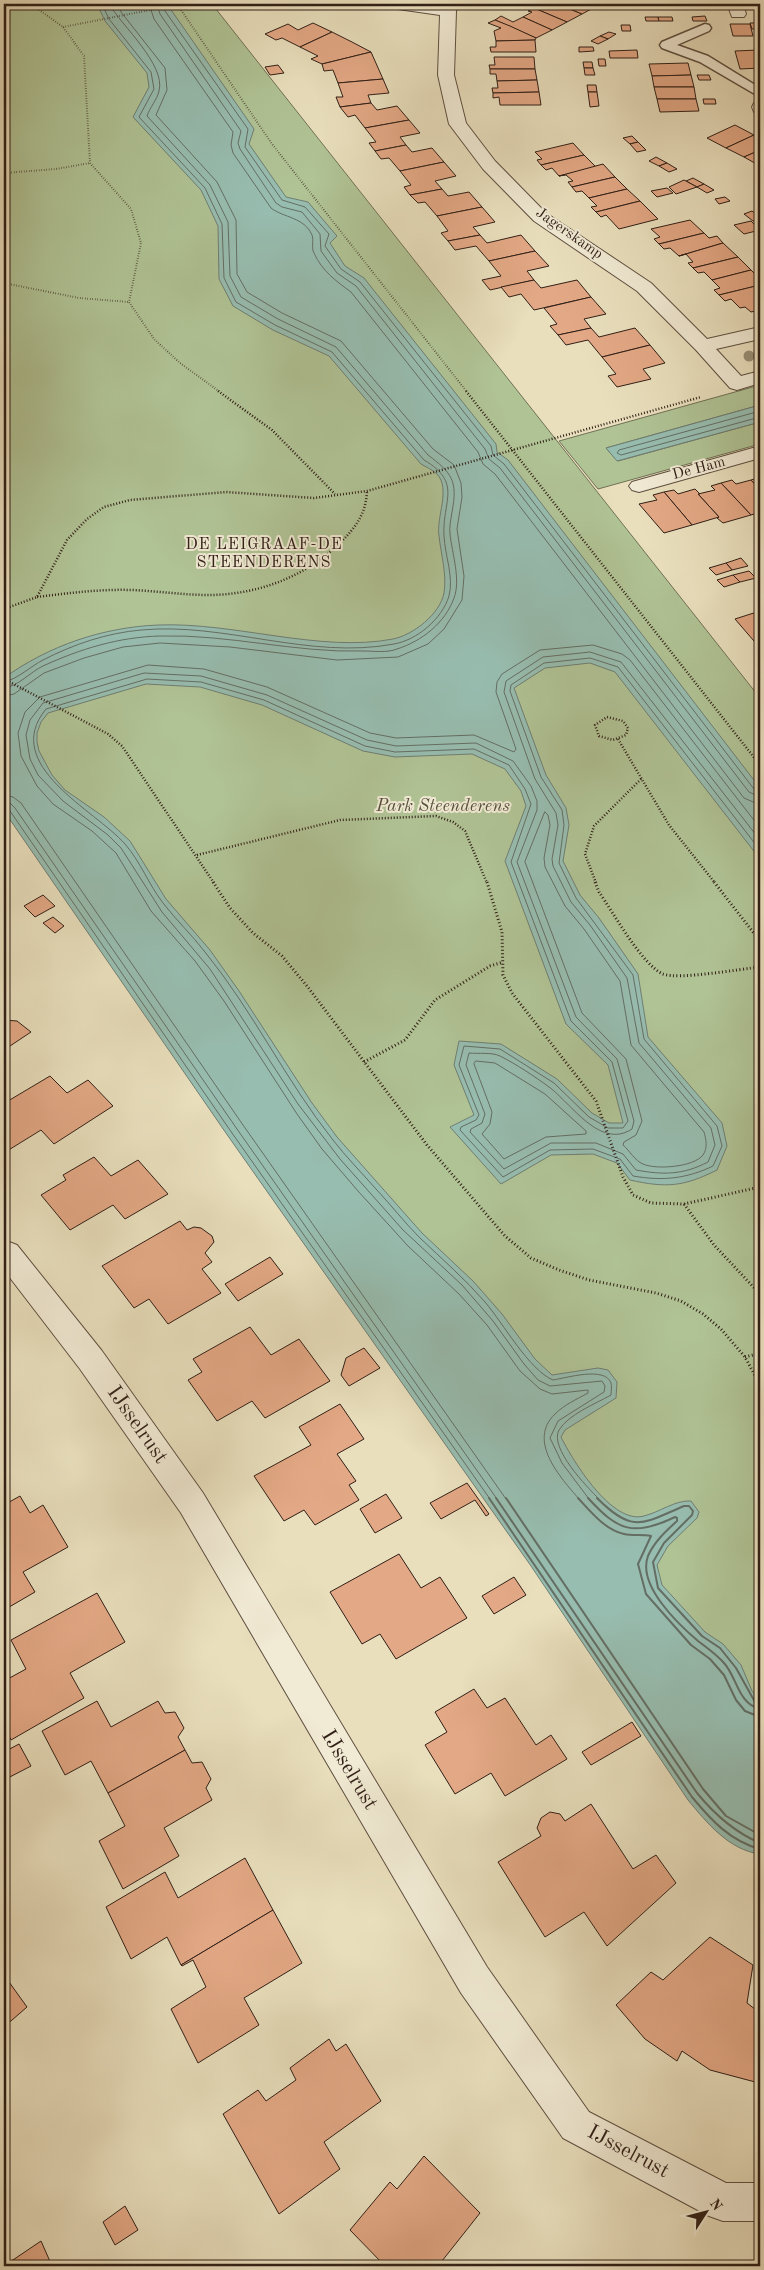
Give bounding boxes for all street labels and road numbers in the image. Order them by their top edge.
street label: Jagerskamp [533,205,605,263]
street label: De Ham [671,455,727,483]
street label: IJsselrust [103,1382,171,1468]
street label: IJsselrust [317,1726,381,1814]
street label: IJsselrust [584,2122,672,2182]

